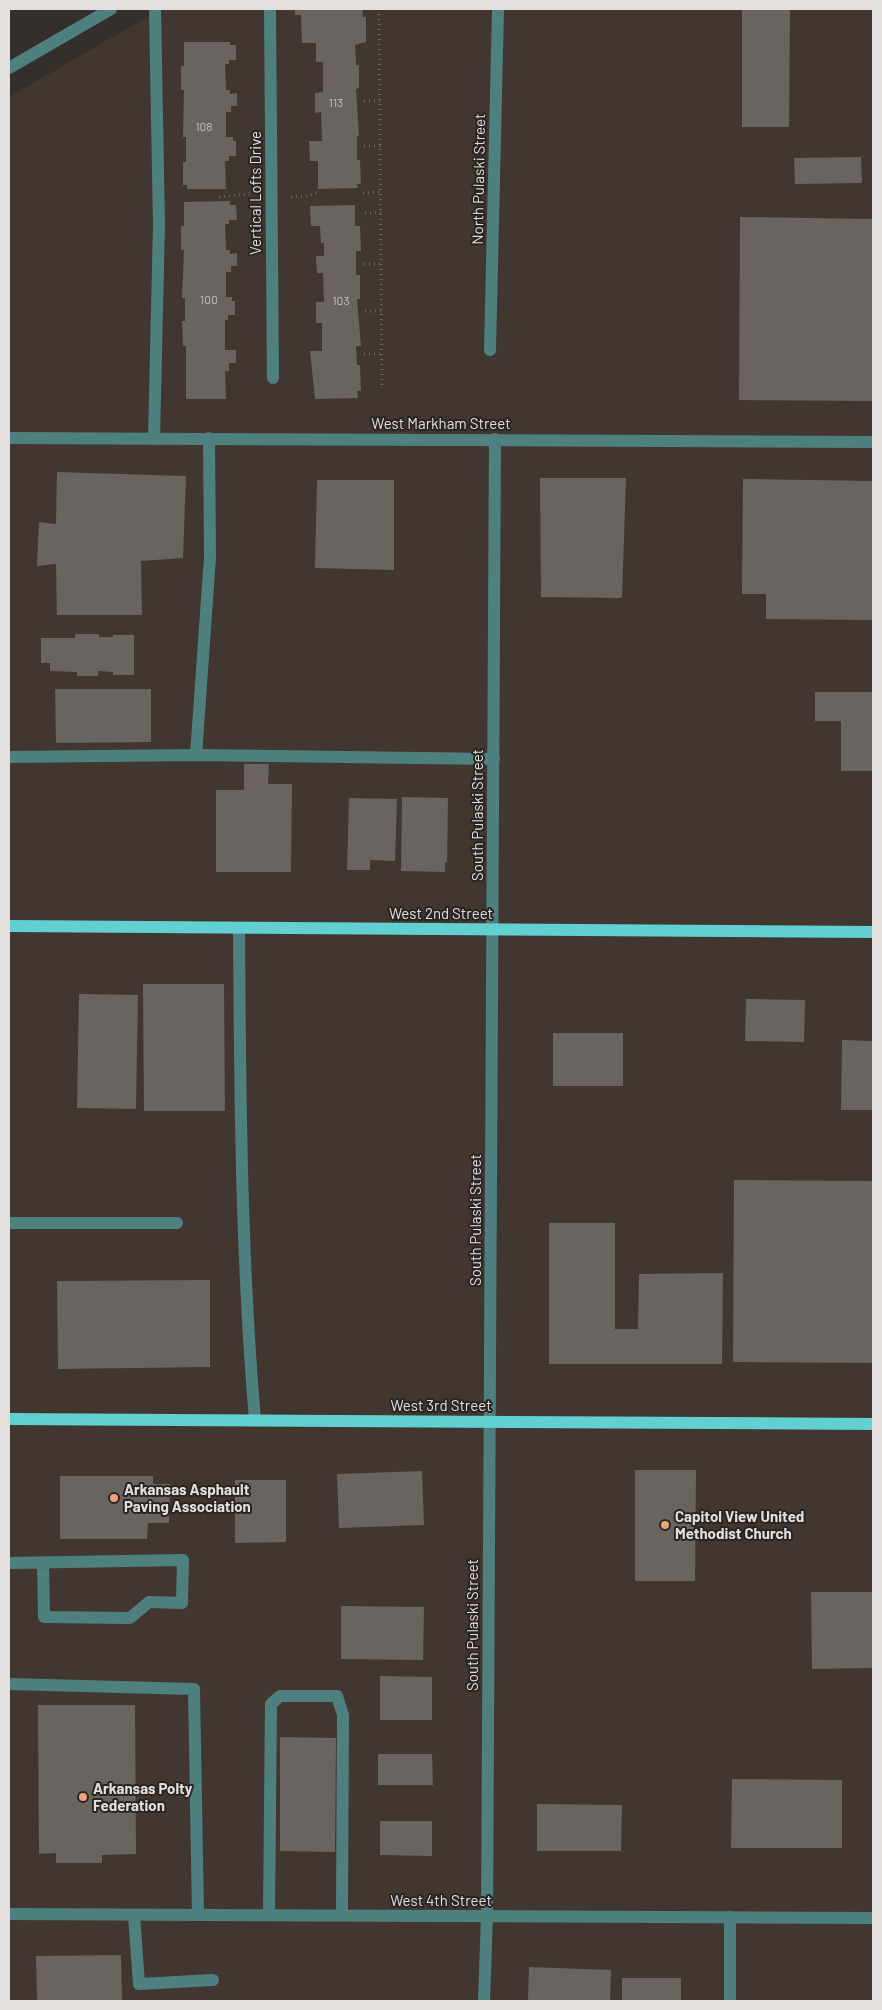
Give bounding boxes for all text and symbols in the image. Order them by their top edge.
house number: 113 [329,95,343,109]
street label: North Pulaski Street [468,113,488,245]
house number: 108 [195,119,213,133]
street label: Vertical Lofts Drive [246,131,264,255]
house number: 100 [200,292,218,306]
house number: 103 [332,293,350,307]
street label: West Markham Street [371,414,511,432]
street label: South Pulaski Street [468,749,486,881]
street label: West 2nd Street [389,904,493,922]
street label: South Pulaski Street [466,1154,484,1286]
street label: West 3rd Street [390,1396,492,1414]
place label: Arkansas Asphault Paving Association [124,1480,251,1515]
marker: Arkansas Asphault Paving Association [108,1492,120,1504]
place label: Capitol View United Methodist Church [675,1507,804,1542]
marker: Capitol View United Methodist Church [659,1519,671,1531]
street label: South Pulaski Street [463,1559,481,1691]
place label: Arkansas Polty Federation [93,1779,193,1814]
marker: Arkansas Polty Federation [77,1791,89,1803]
street label: West 4th Street [390,1891,492,1909]

